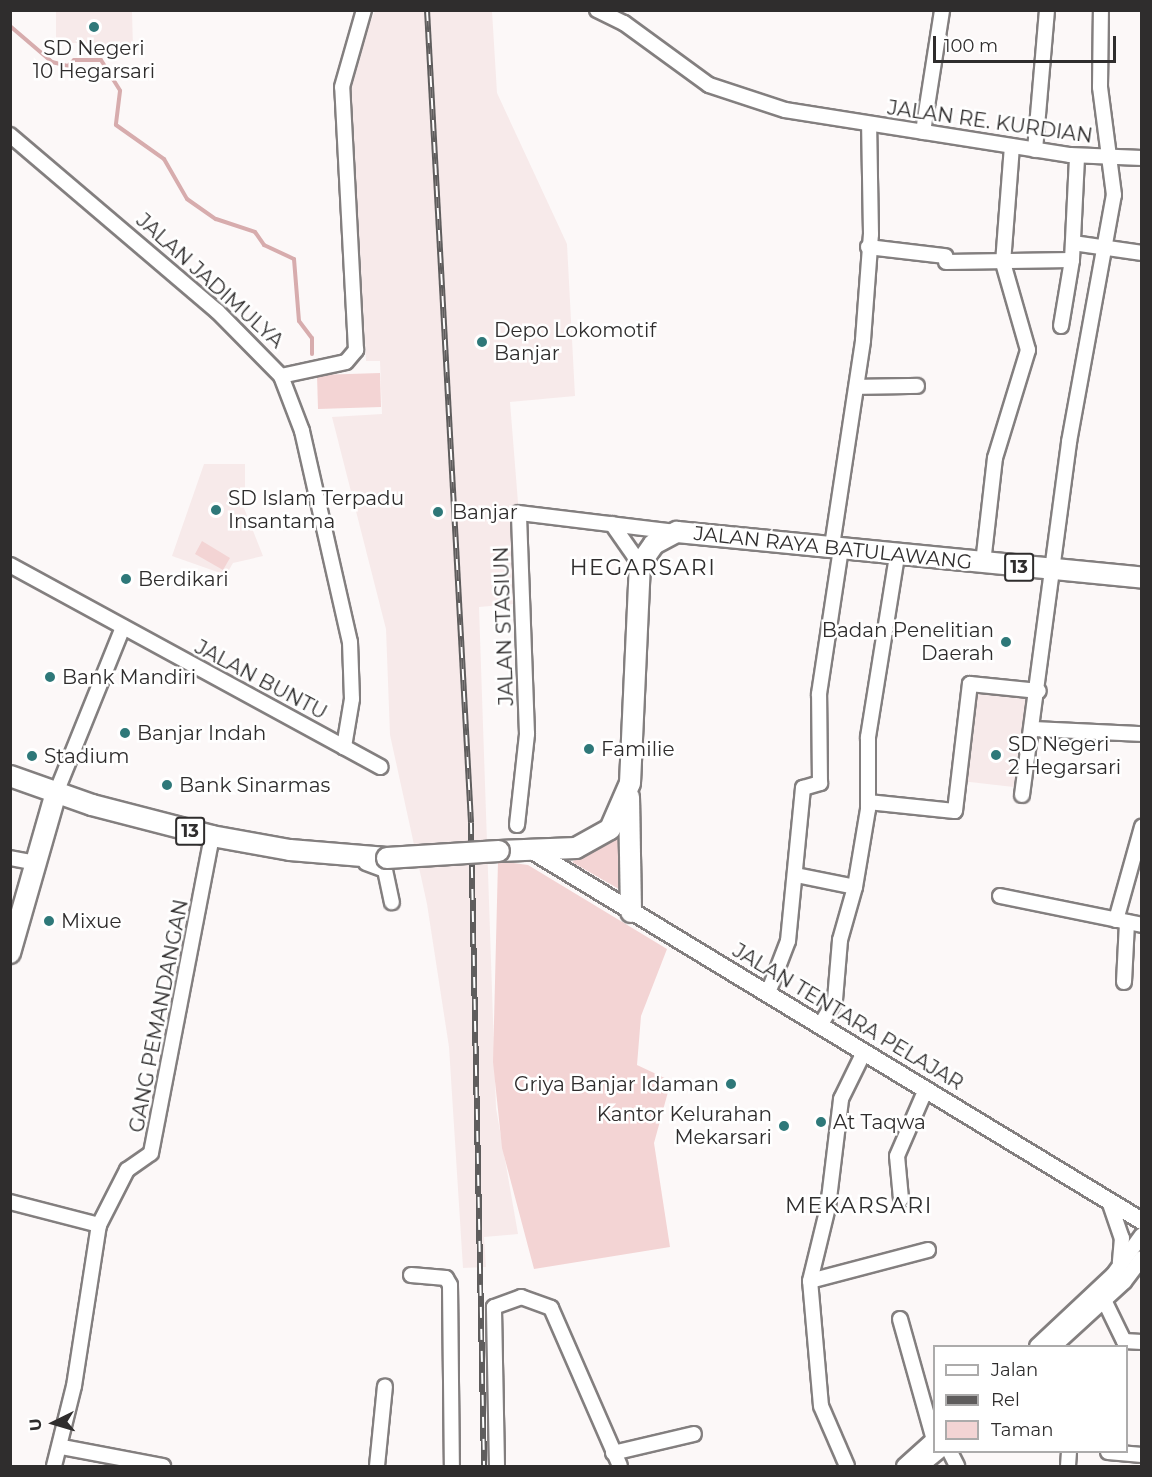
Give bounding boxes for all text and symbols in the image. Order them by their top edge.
marker: SD Negeri 10 Hegarsari [87,20,101,34]
scale bar [936,24,1119,62]
text: 100 m [944,35,998,57]
place label: SD Negeri 10 Hegarsari [33,36,155,83]
street label: JALAN RE. KURDIAN [886,96,1094,148]
street label: JALAN JADIMULYA [132,209,288,353]
place label: Depo Lokomotif Banjar [494,318,656,365]
marker: Depo Lokomotif Banjar [475,335,489,349]
place label: SD Islam Terpadu Insantama [228,486,404,533]
place label: Banjar [452,500,518,524]
marker: SD Islam Terpadu Insantama [209,503,223,517]
marker: Banjar [429,503,447,521]
street label: JALAN RAYA BATULAWANG [693,521,973,575]
street label: JALAN STASIUN [489,546,519,706]
road number: 13 [1004,552,1034,582]
district label: HEGARSARI [570,555,716,581]
place label: Berdikari [138,567,229,591]
marker: Berdikari [119,572,133,586]
place label: Badan Penelitian Daerah [822,618,994,665]
street label: JALAN BUNTU [191,635,331,725]
marker: Badan Penelitian Daerah [999,635,1013,649]
place label: Bank Mandiri [62,665,196,689]
marker: Bank Mandiri [43,670,57,684]
place label: Banjar Indah [137,721,266,745]
marker: Banjar Indah [118,726,132,740]
place label: SD Negeri 2 Hegarsari [1008,732,1121,779]
place label: Familie [601,737,674,761]
marker: Familie [582,742,596,756]
place label: Stadium [44,744,129,768]
marker: SD Negeri 2 Hegarsari [989,748,1003,762]
marker: Stadium [25,749,39,763]
place label: Bank Sinarmas [179,773,330,797]
marker: Bank Sinarmas [160,778,174,792]
road number: 13 [175,816,205,846]
street label: GANG PEMANDANGAN [125,897,193,1135]
place label: Mixue [61,909,121,933]
marker: Mixue [42,914,56,928]
street label: JALAN TENTARA PELAJAR [728,939,968,1095]
place label: Griya Banjar Idaman [514,1072,719,1096]
marker: Griya Banjar Idaman [724,1077,738,1091]
place label: Kantor Kelurahan Mekarsari [597,1102,772,1149]
place label: At Taqwa [833,1110,926,1134]
marker: At Taqwa [814,1115,828,1129]
marker: Kantor Kelurahan Mekarsari [777,1119,791,1133]
district label: MEKARSARI [785,1193,933,1219]
legend [933,1345,1128,1453]
text: Jalan [991,1359,1038,1381]
text: Rel [991,1389,1020,1411]
north arrow [24,1393,84,1453]
text: U [26,1418,46,1432]
text: Taman [991,1419,1053,1441]

